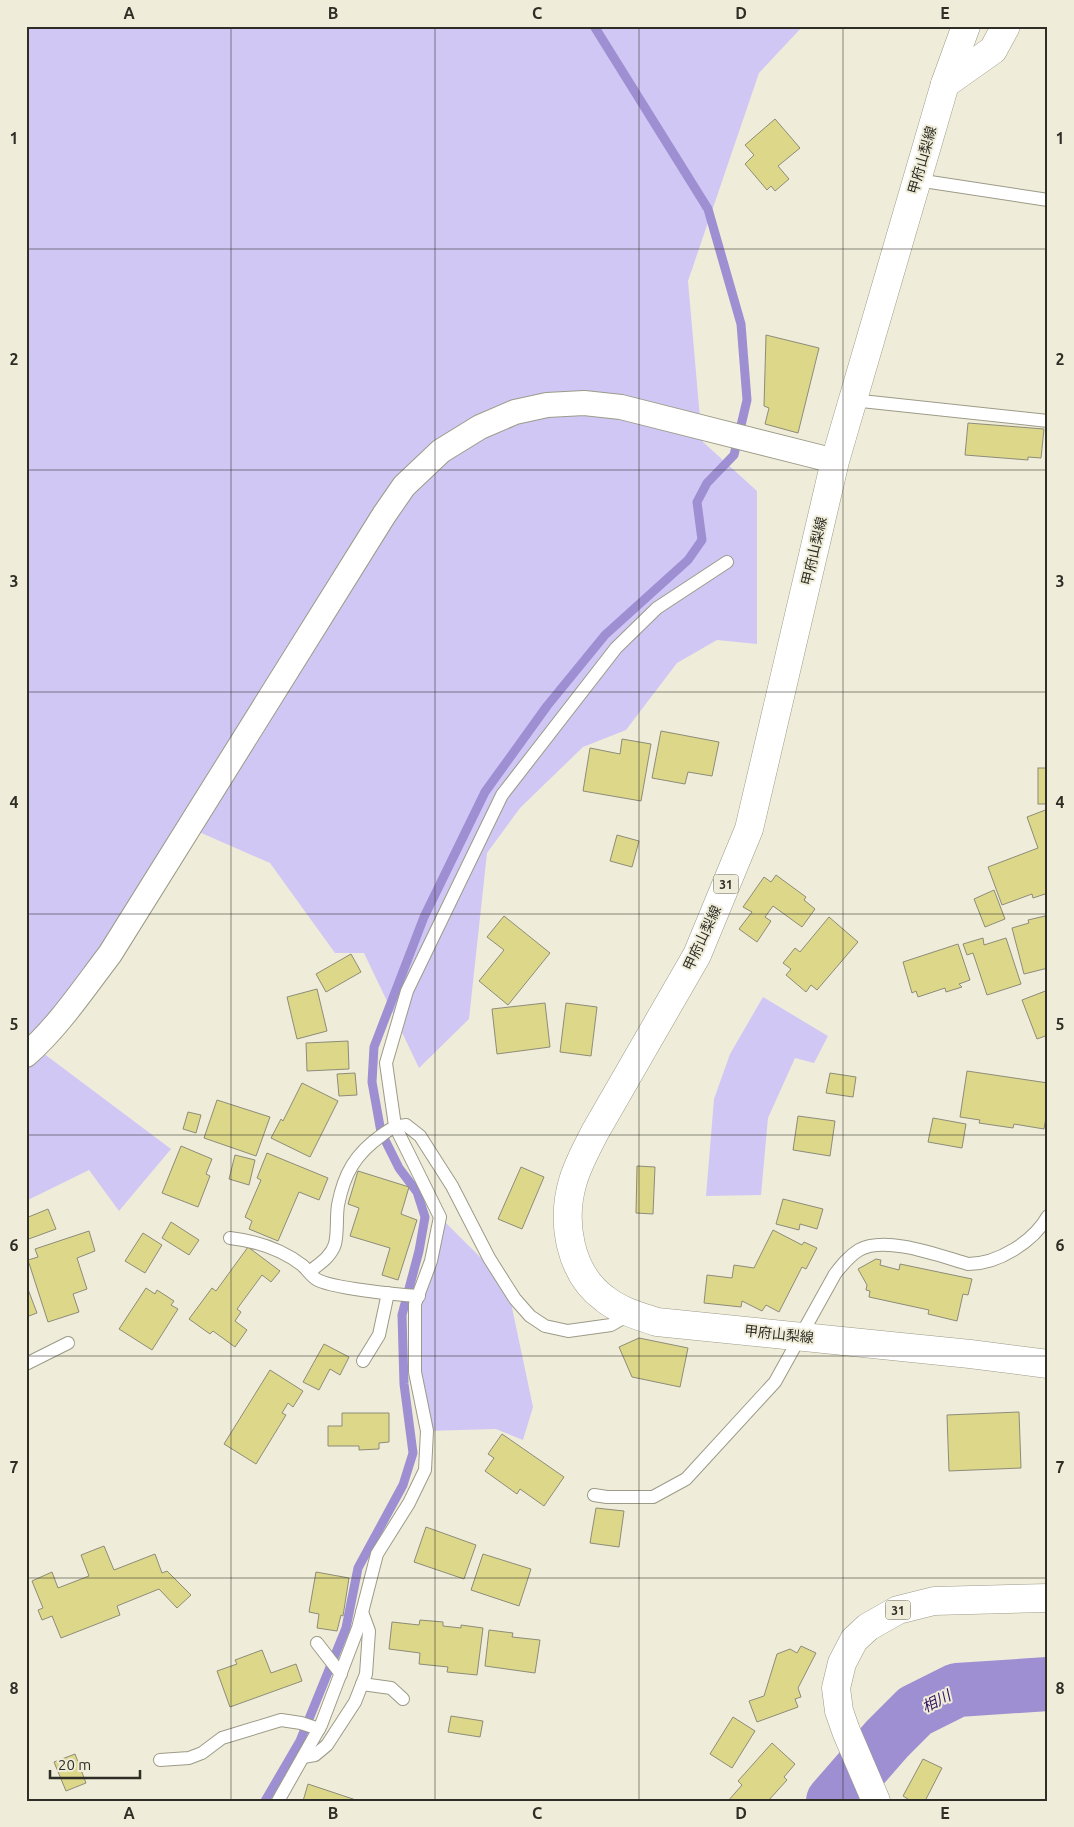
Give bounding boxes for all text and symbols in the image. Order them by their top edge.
text: A [123,4,135,22]
text: B [328,4,338,22]
text: C [532,4,542,22]
text: D [735,4,747,22]
text: E [940,4,950,22]
street label: 甲府山梨線 [905,124,939,196]
text: 1 [9,129,19,147]
text: 1 [1055,129,1065,147]
text: 2 [9,350,19,368]
text: 2 [1055,350,1065,368]
street label: 甲府山梨線 [798,515,830,587]
text: 3 [9,572,19,590]
text: 3 [1055,572,1065,590]
text: 4 [9,793,19,811]
text: 4 [1055,793,1065,811]
road number: 31 [714,874,738,894]
street label: 甲府山梨線 [680,903,724,973]
text: 5 [9,1015,19,1033]
text: 5 [1055,1015,1065,1033]
text: 6 [9,1236,19,1254]
text: 6 [1055,1236,1065,1254]
street label: 甲府山梨線 [743,1322,815,1346]
text: 7 [9,1458,19,1476]
text: 7 [1055,1458,1065,1476]
road number: 31 [886,1600,910,1620]
text: 8 [9,1679,19,1697]
text: 8 [1055,1679,1065,1697]
water label: 相川 [919,1686,955,1715]
scale bar [50,1747,140,1779]
text: 20 m [58,1756,91,1773]
text: A [123,1804,135,1822]
text: B [328,1804,338,1822]
text: C [532,1804,542,1822]
text: D [735,1804,747,1822]
text: E [940,1804,950,1822]

